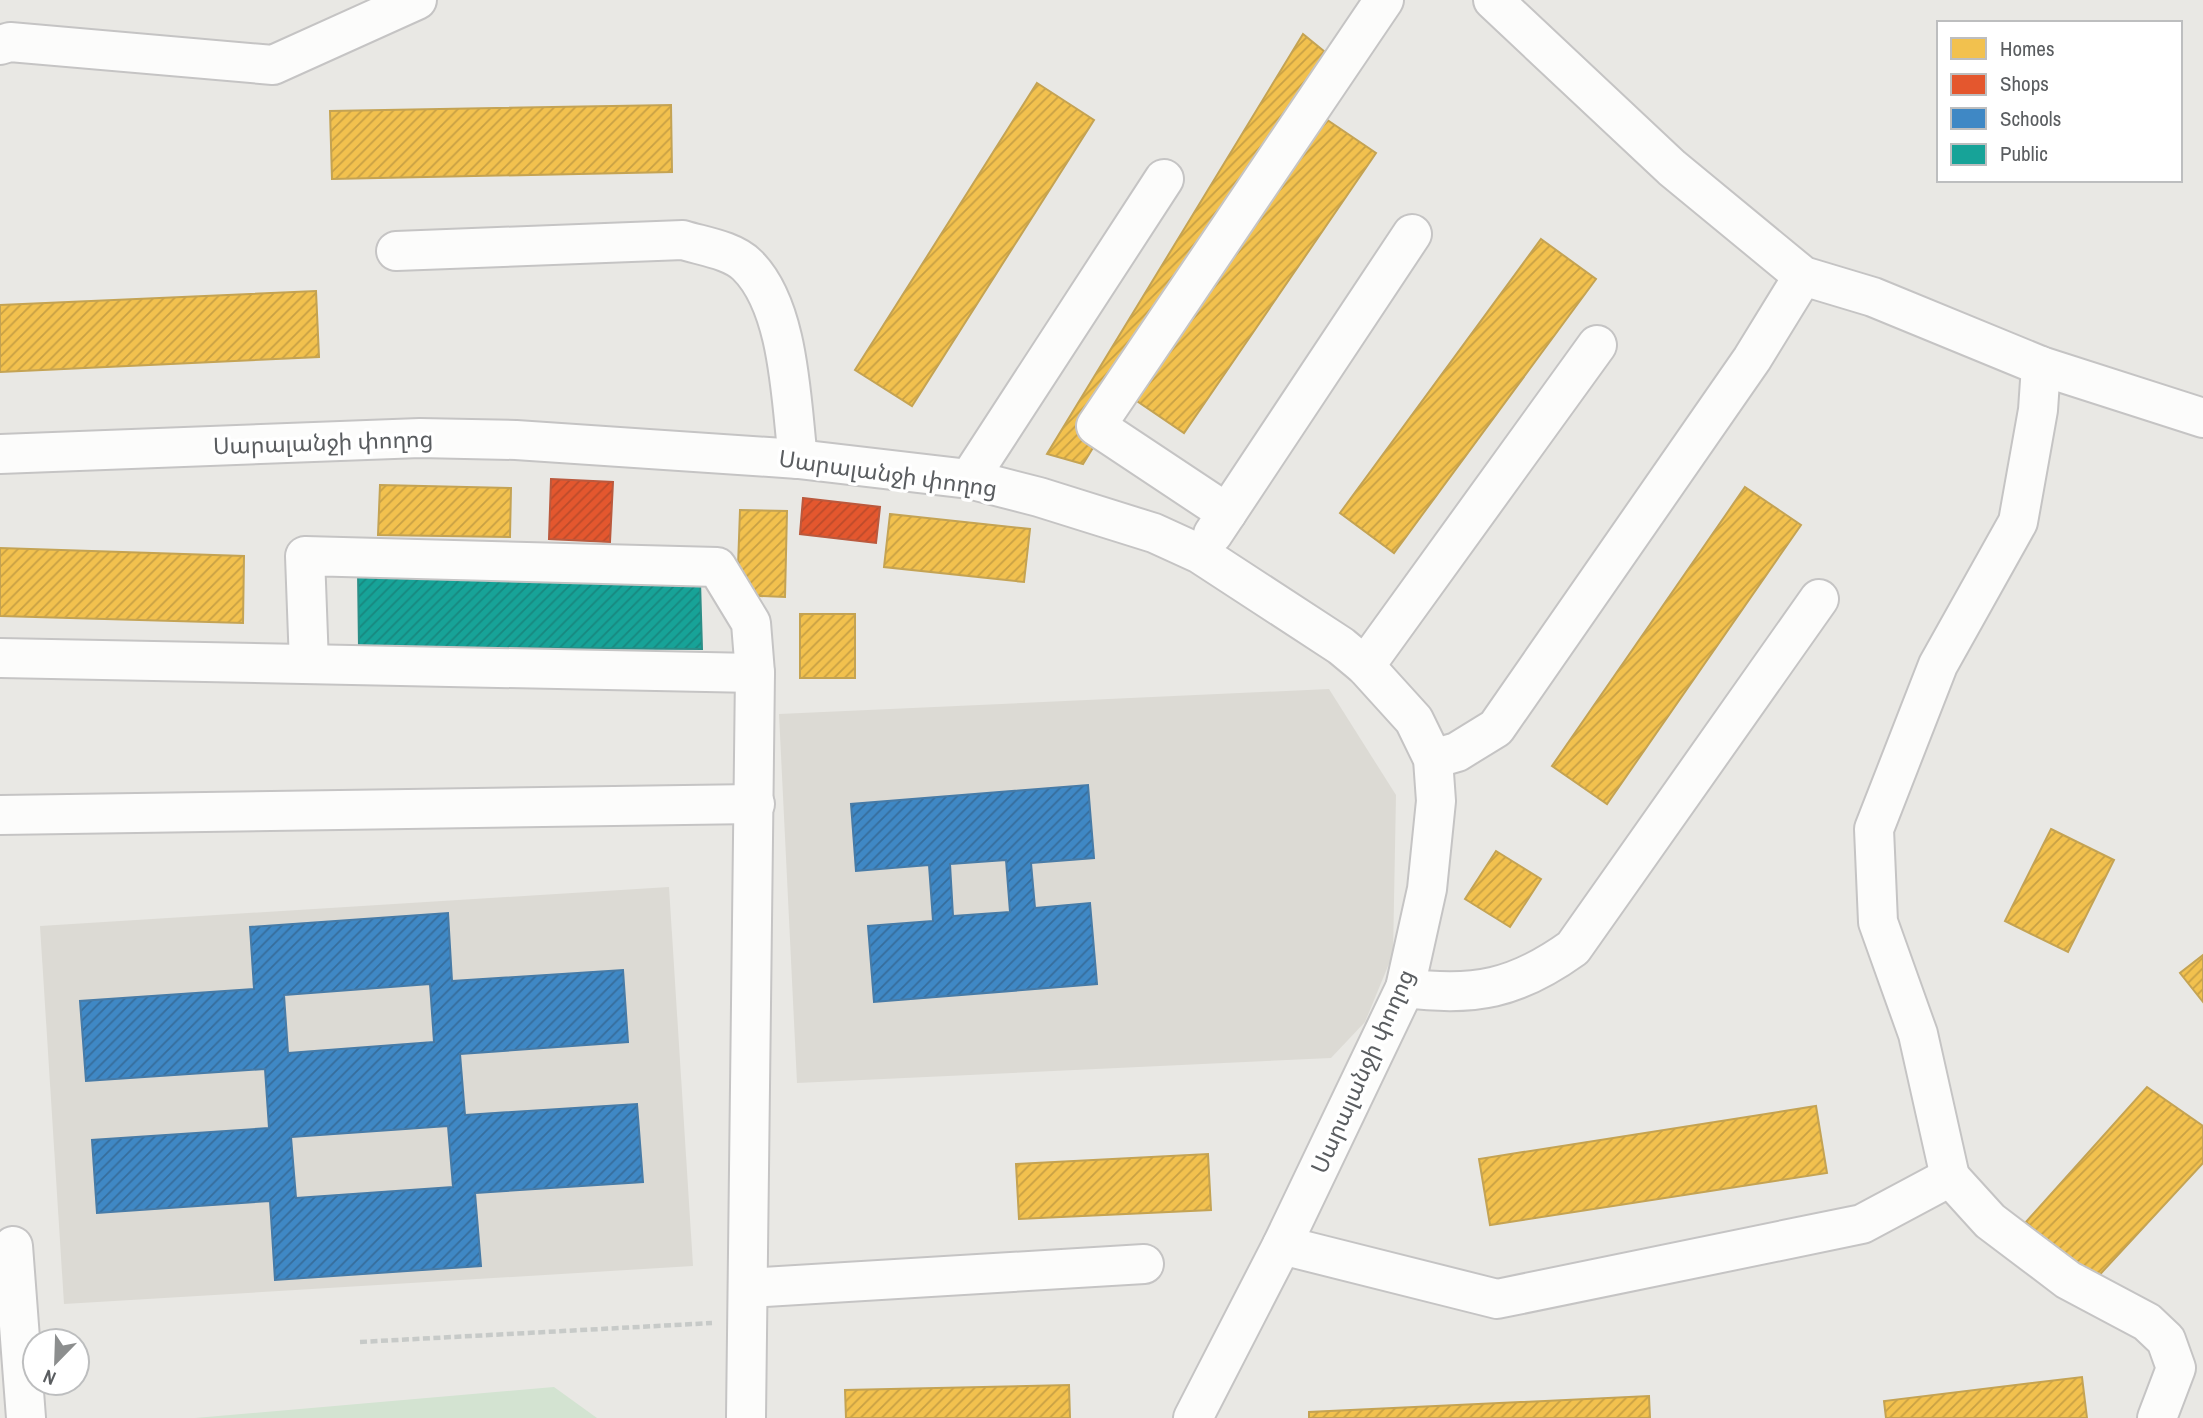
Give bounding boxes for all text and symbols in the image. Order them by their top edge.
legend [1937,21,2182,182]
text: Homes [2000,34,2055,63]
text: Shops [2000,69,2049,98]
text: Schools [2000,104,2061,133]
text: Public [2000,139,2048,168]
street label: Սարալանջի փողոց [212,423,434,461]
street label: Սարալանջի փողոց [777,442,999,504]
street label: Սարալանջի փողոց [1303,964,1421,1178]
north arrow [21,1327,91,1397]
text: N [39,1363,60,1392]

